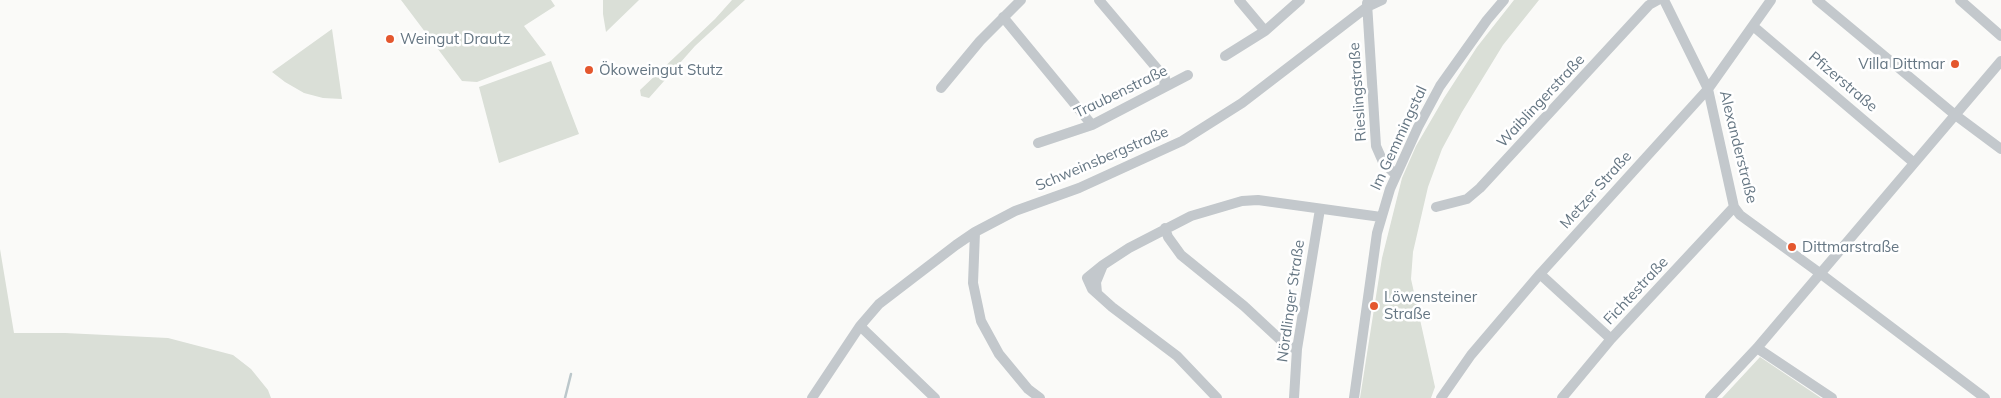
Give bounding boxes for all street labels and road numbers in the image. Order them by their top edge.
street label: Rieslingstraße [1346,42,1370,142]
street label: Pfizerstraße [1805,48,1881,116]
street label: Waiblingerstraße [1493,51,1589,151]
street label: Traubenstraße [1071,62,1171,122]
street label: Im Gemmingstal [1367,83,1431,193]
street label: Alexanderstraße [1715,89,1761,205]
street label: Schweinsbergstraße [1033,123,1171,195]
street label: Metzer Straße [1557,148,1635,232]
street label: Nördlinger Straße [1274,239,1308,363]
street label: Fichtestraße [1600,253,1672,329]

